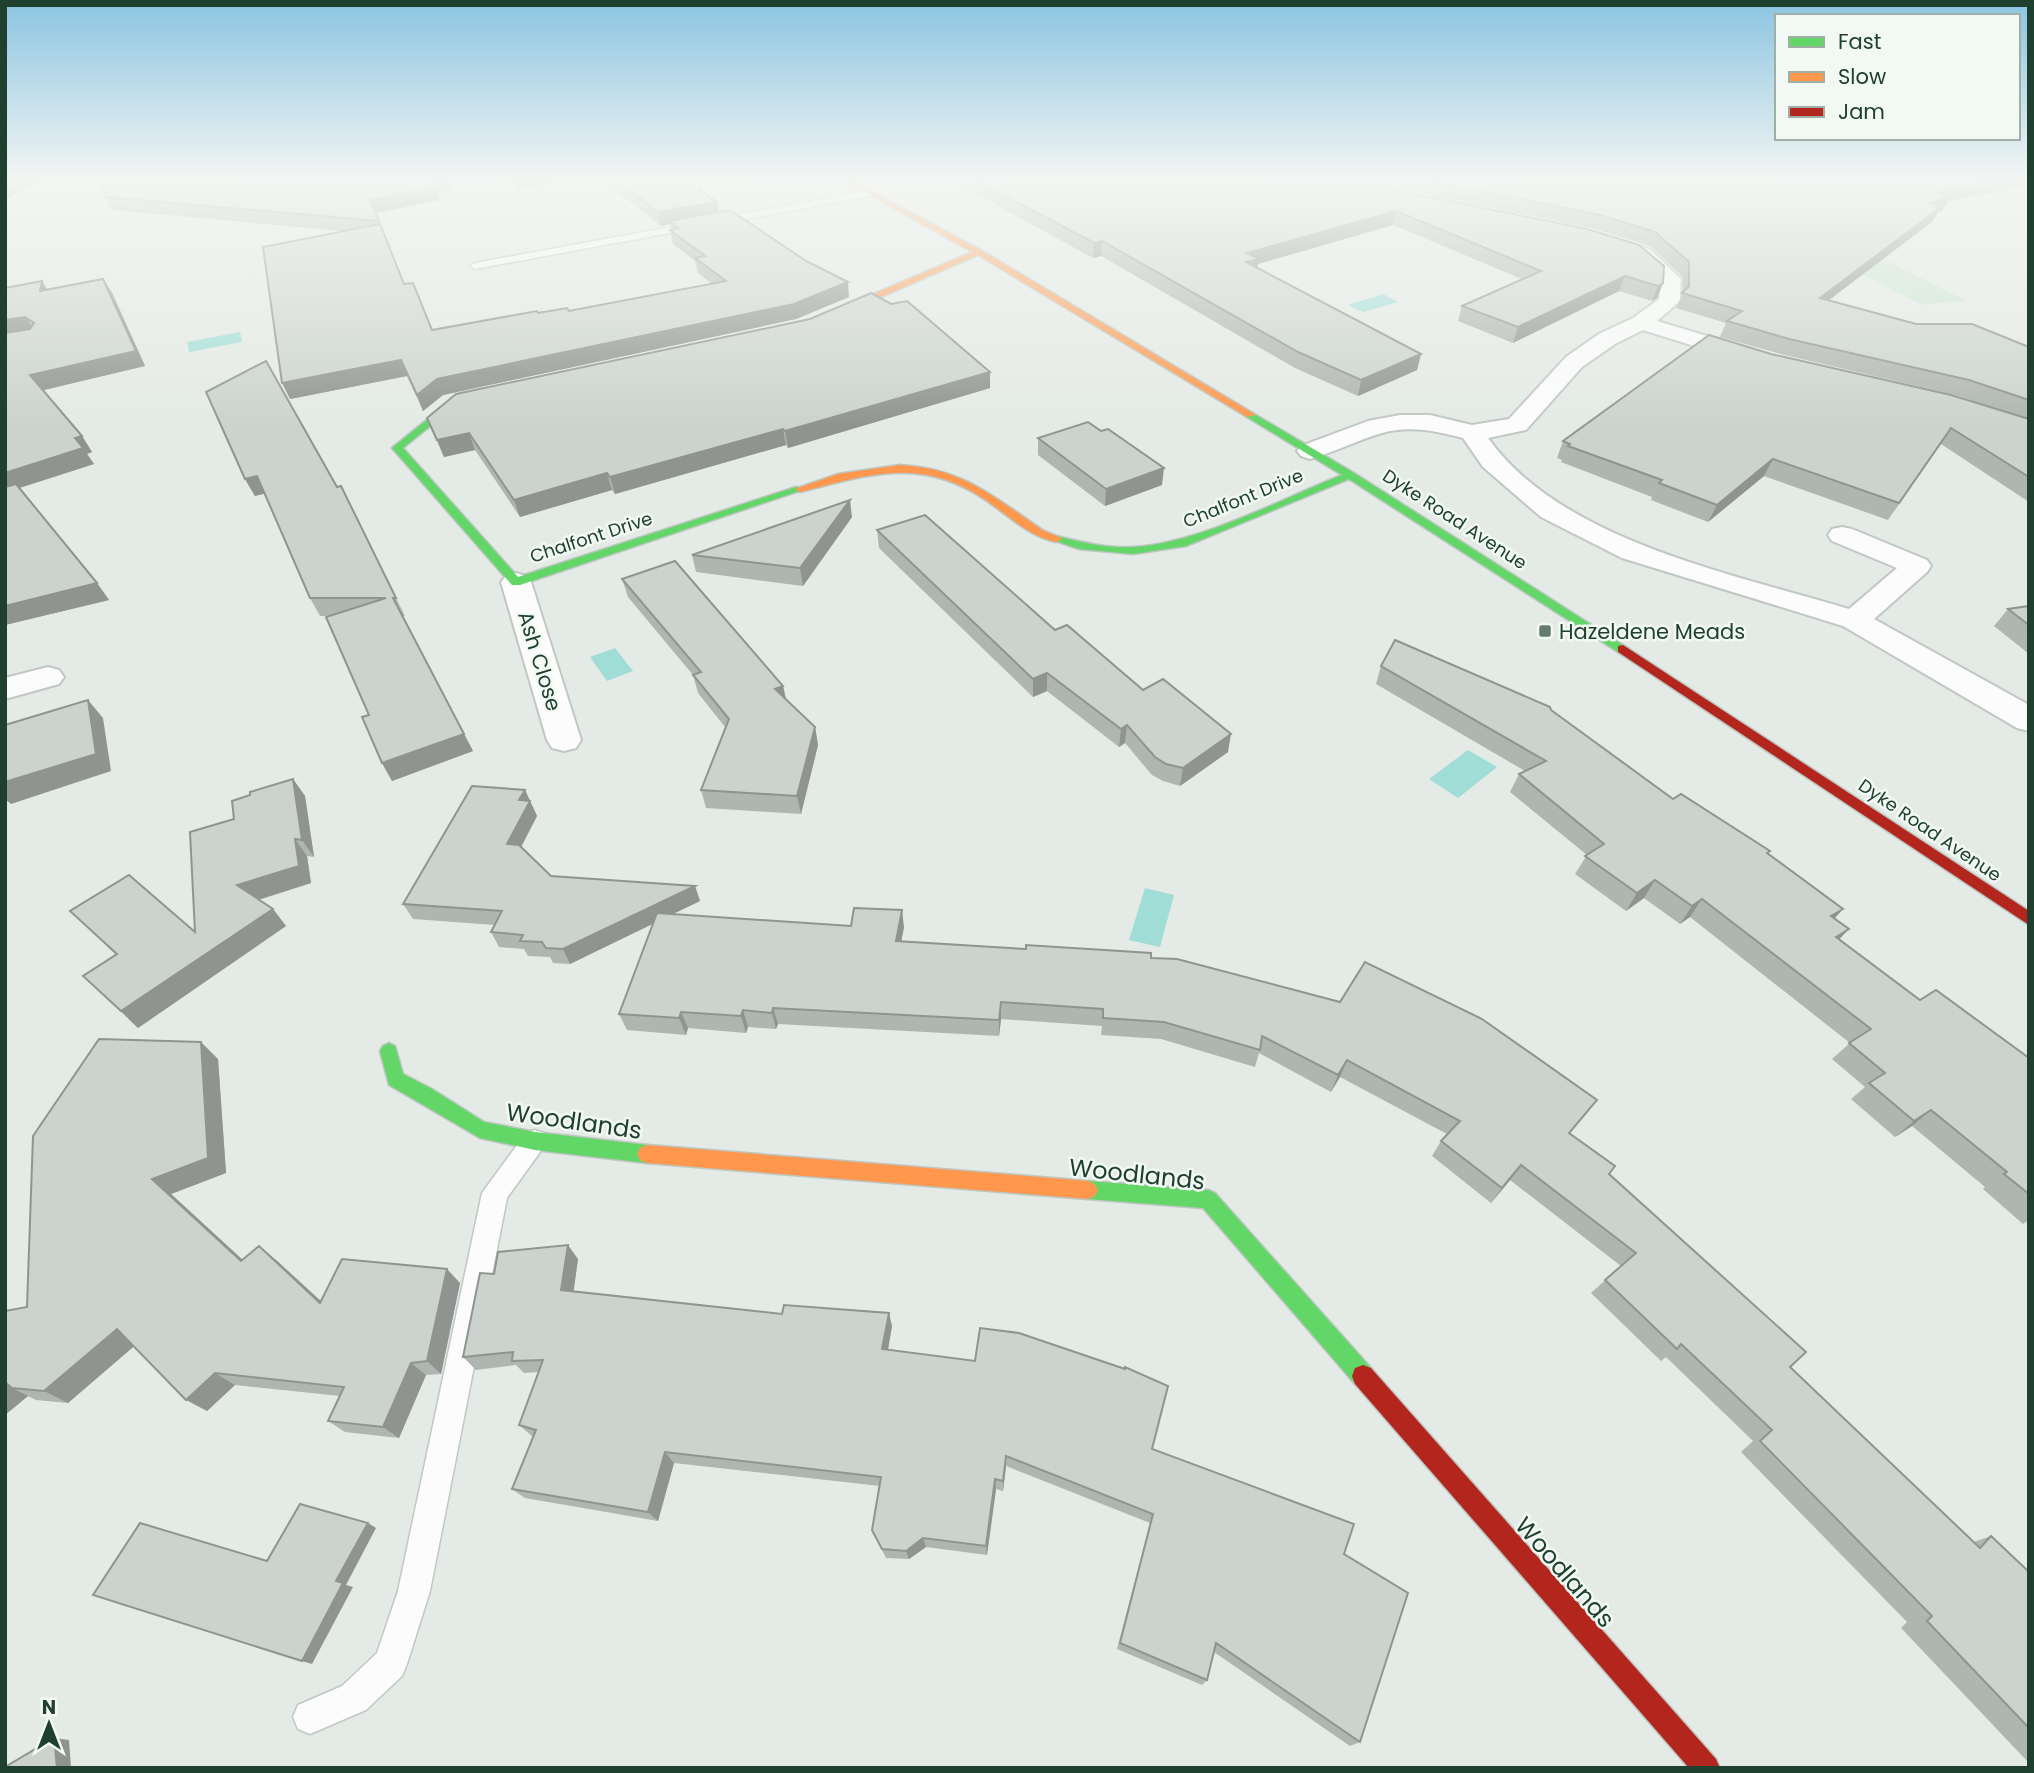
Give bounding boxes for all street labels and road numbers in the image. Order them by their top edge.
street label: Chalfont Drive [1179,463,1307,533]
street label: Dyke Road Avenue [1378,463,1532,575]
street label: Chalfont Drive [527,505,655,569]
street label: Ash Close [511,608,569,714]
street label: Dyke Road Avenue [1854,773,2006,887]
street label: Woodlands [504,1095,644,1147]
street label: Woodlands [1067,1150,1207,1198]
street label: Woodlands [1508,1510,1622,1634]

